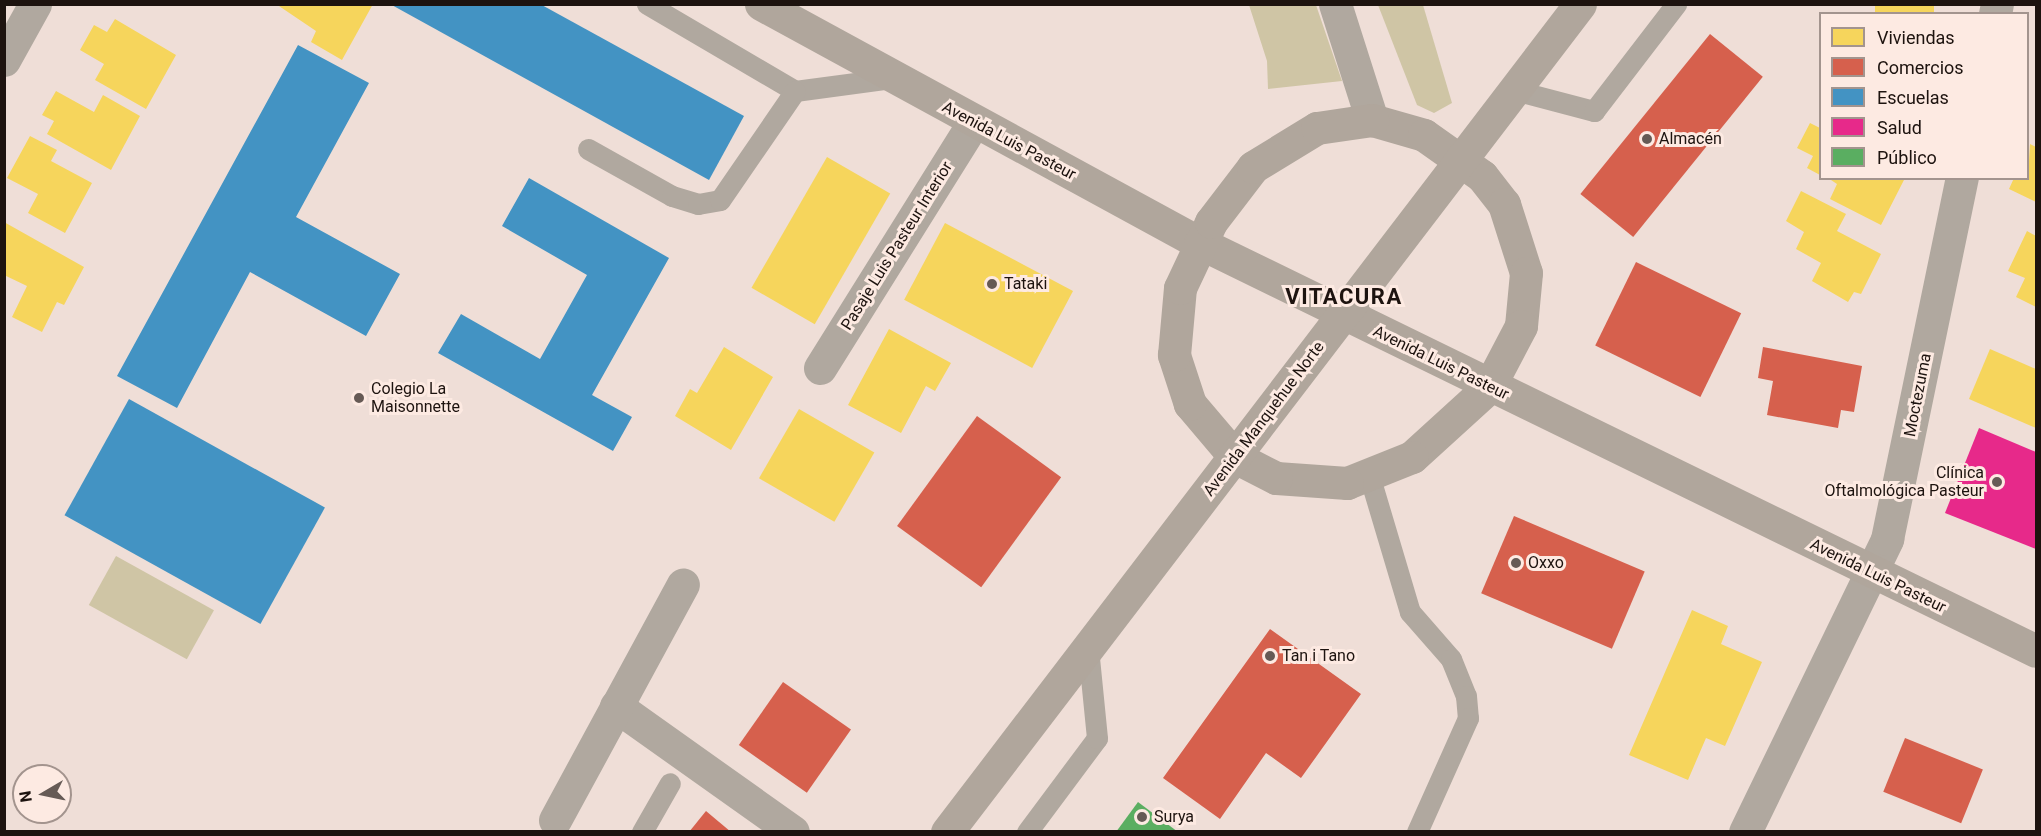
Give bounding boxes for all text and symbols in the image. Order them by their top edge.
legend [1819,12,2029,180]
text: Viviendas [1877,27,1955,48]
text: Comercios [1877,57,1964,78]
text: Escuelas [1877,87,1949,108]
street label: Avenida Luis Pasteur [939,98,1079,184]
text: Salud [1877,117,1922,138]
place label: Almacén [1659,129,1722,149]
marker: Almacén [1640,132,1654,146]
text: Público [1877,147,1937,168]
street label: Pasaje Luis Pasteur Interior [837,158,957,334]
place label: Tataki [1004,274,1047,294]
marker: Tataki [985,277,999,291]
district label: VITACURA [1285,284,1403,310]
street label: Avenida Luis Pasteur [1370,322,1512,404]
street label: Avenida Manquehue Norte [1200,338,1328,500]
street label: Moctezuma [1900,352,1936,438]
place label: Colegio La Maisonnette [371,379,460,417]
marker: Colegio La Maisonnette [352,391,366,405]
place label: Clínica Oftalmológica Pasteur [1825,463,1984,501]
marker: Clínica Oftalmológica Pasteur [1988,473,2006,491]
street label: Avenida Luis Pasteur [1807,535,1949,617]
place label: Oxxo [1528,553,1564,573]
marker: Oxxo [1509,556,1523,570]
place label: Tan i Tano [1282,646,1355,666]
marker: Tan i Tano [1263,649,1277,663]
north arrow [12,764,72,824]
text: N [15,790,36,804]
place label: Surya [1154,807,1194,827]
marker: Surya [1135,810,1149,824]

